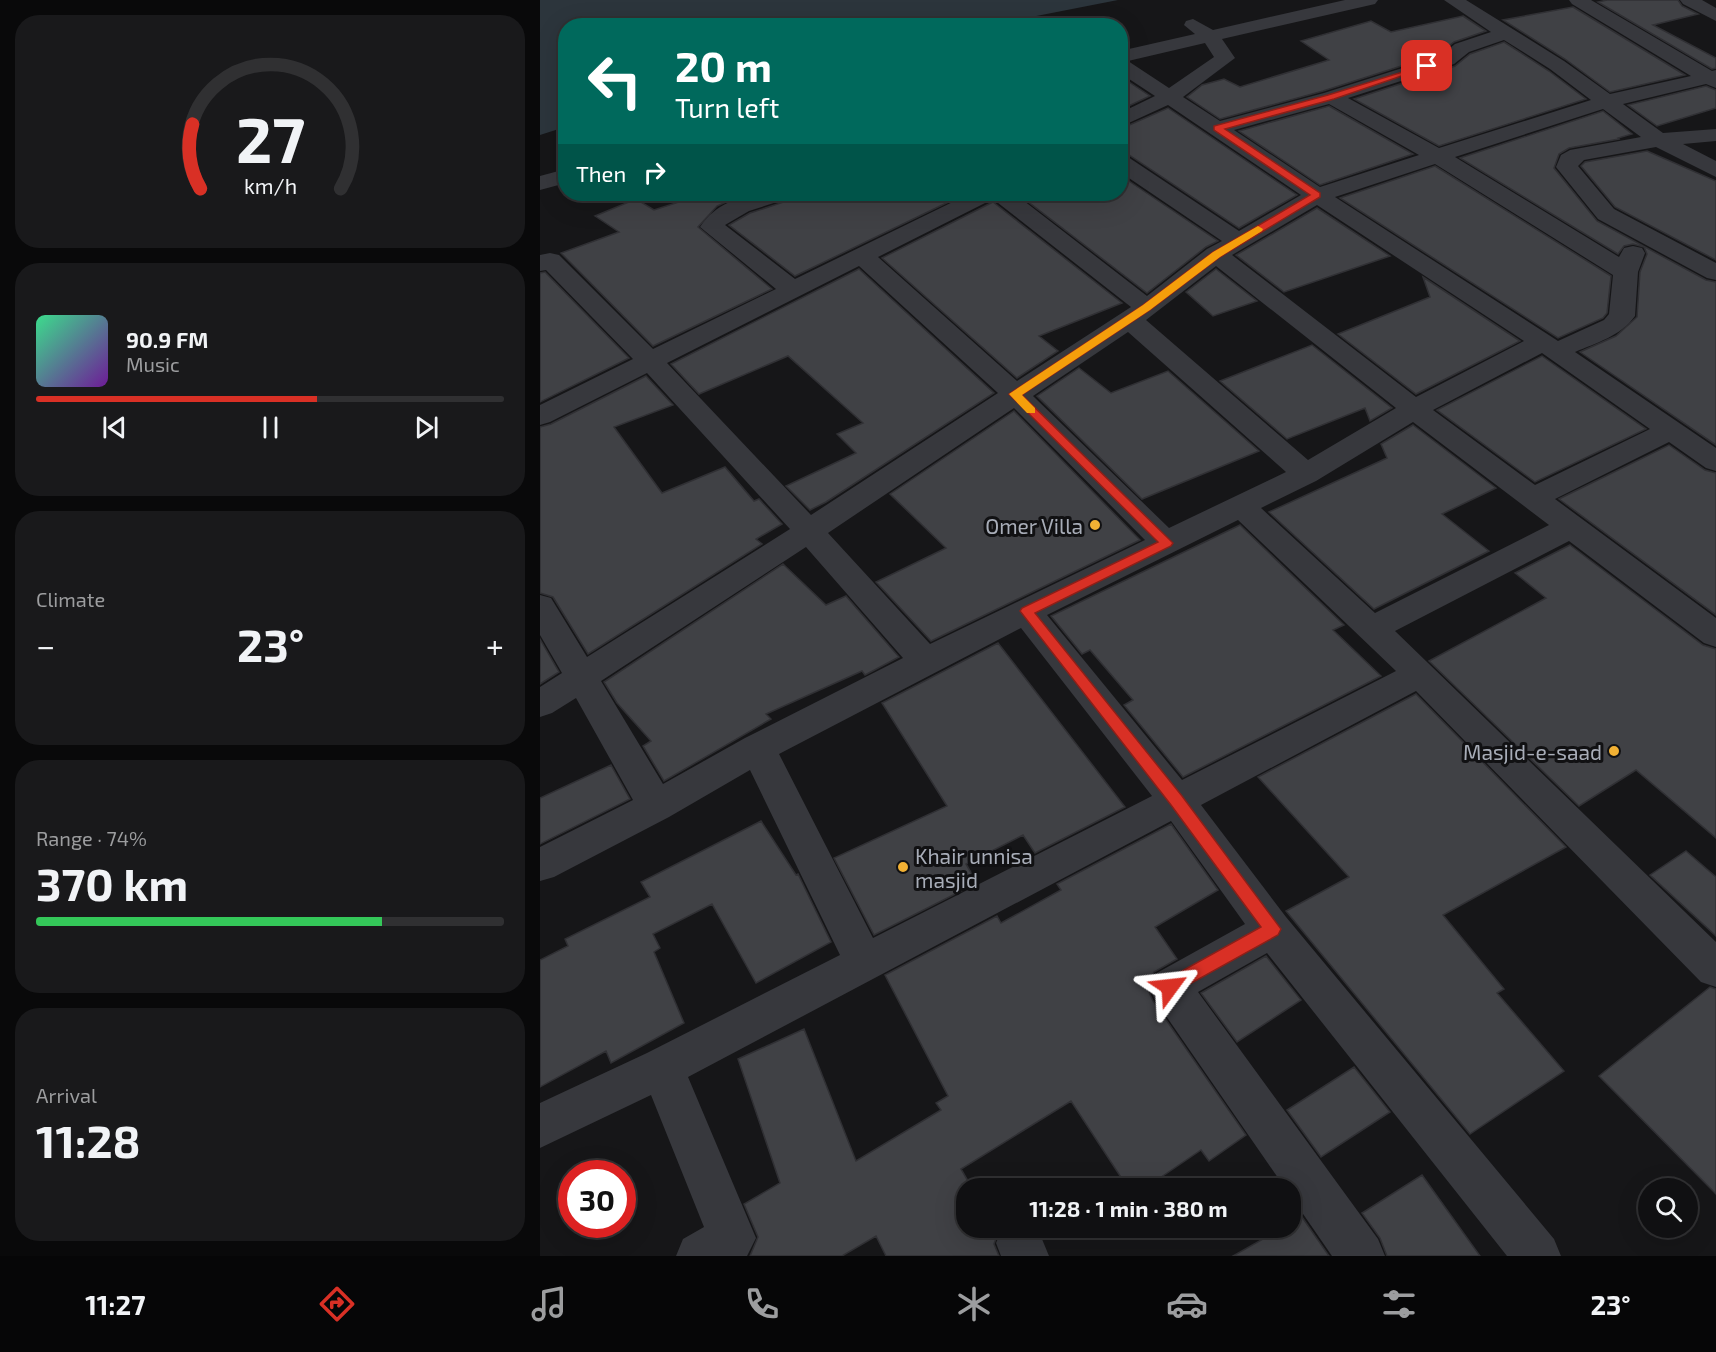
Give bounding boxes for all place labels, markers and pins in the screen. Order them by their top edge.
pin [1401,40,1452,91]
place label: Omer Villa [985,513,1083,538]
marker: Omer Villa [1088,518,1102,532]
place label: Masjid-e-saad [1463,739,1602,765]
marker: Masjid-e-saad [1607,744,1621,758]
place label: Khair unnisa masjid [915,843,1033,893]
marker: Khair unnisa masjid [896,860,910,874]

